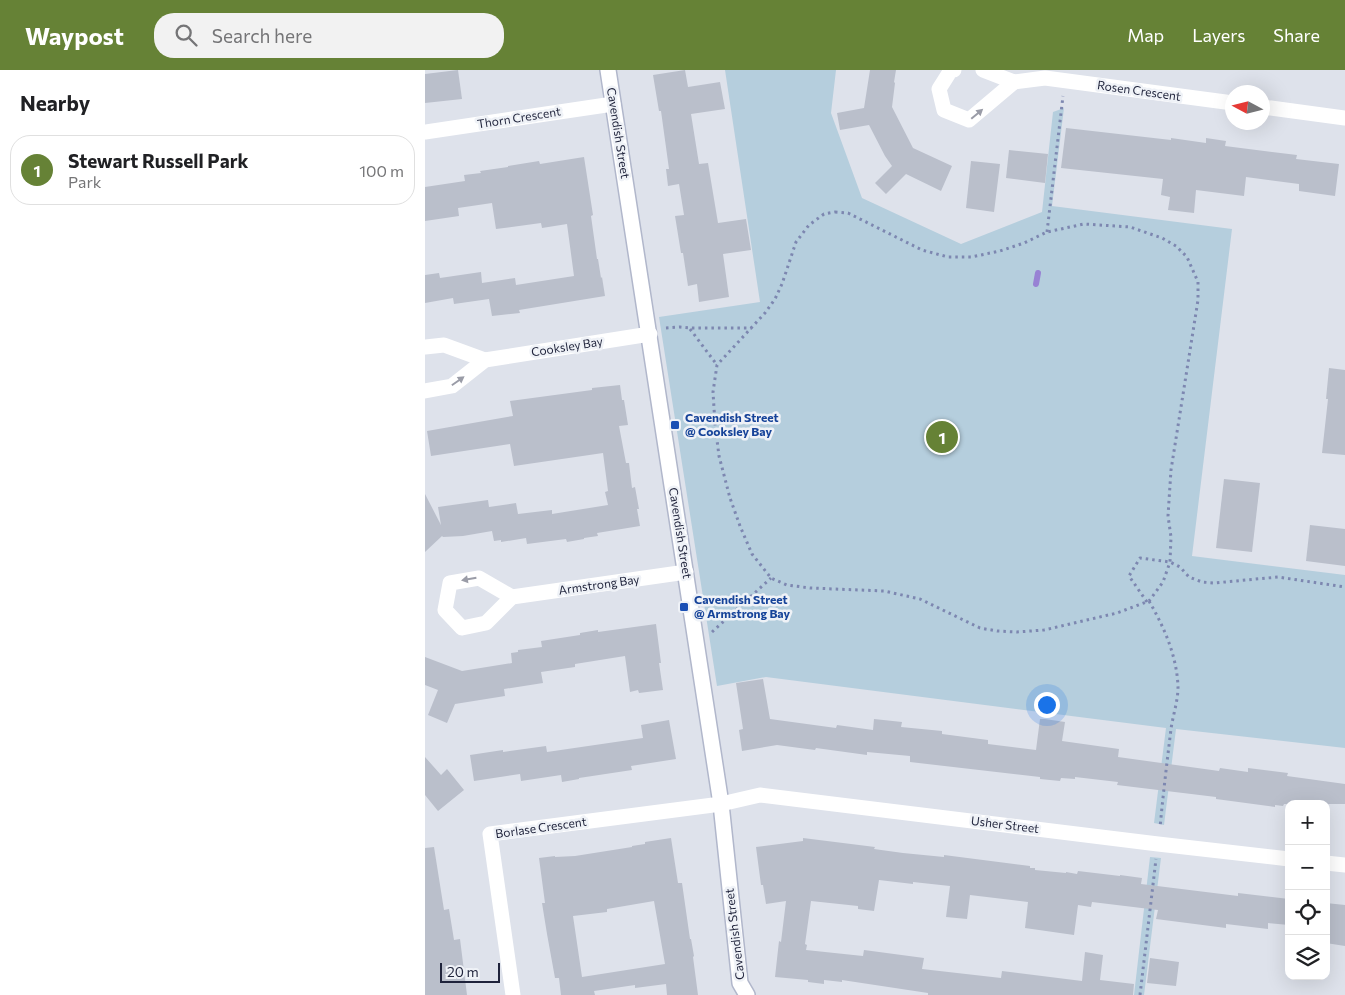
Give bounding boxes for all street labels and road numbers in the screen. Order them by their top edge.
street label: Rosen Crescent [1096,77,1182,103]
street label: Cavendish Street [605,86,633,179]
street label: Thorn Crescent [476,103,562,131]
street label: Cooksley Bay [530,333,604,359]
street label: Cavendish Street [667,486,695,579]
street label: Armstrong Bay [558,571,640,597]
street label: Usher Street [970,813,1040,835]
street label: Borlase Crescent [494,814,587,840]
street label: Cavendish Street [721,887,747,981]

